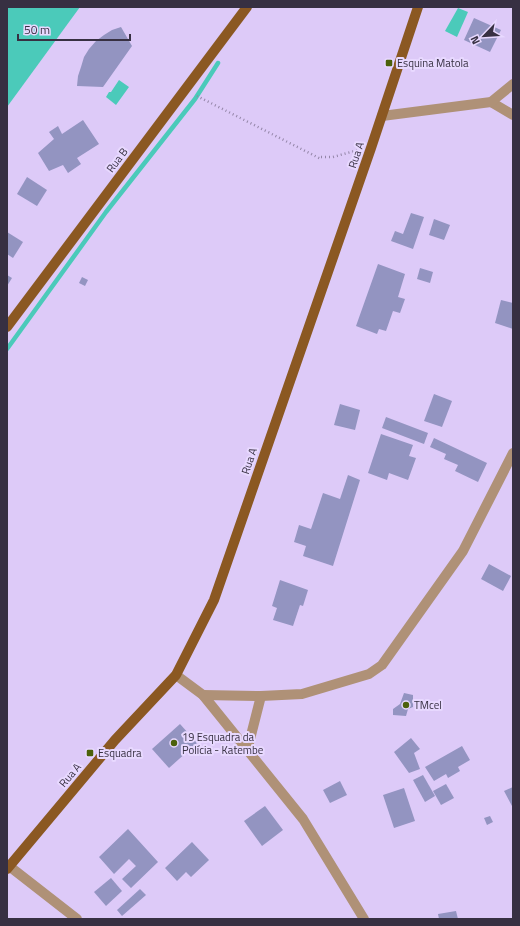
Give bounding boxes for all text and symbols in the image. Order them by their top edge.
scale bar [18,16,130,42]
north arrow [464,16,504,56]
text: 50 m [24,20,50,39]
text: N [466,33,484,47]
place label: Esquina Matola [397,55,469,71]
marker: Esquina Matola [384,58,394,68]
street label: Rua A [344,139,368,170]
street label: Rua B [102,144,132,176]
street label: Rua A [237,445,261,476]
place label: TMcel [414,697,442,713]
marker: TMcel [401,700,411,710]
place label: 19 Esquadra da Polícia - Katembe [182,729,264,758]
marker: 19 Esquadra da Polícia - Katembe [169,738,179,748]
place label: Esquadra [98,745,142,761]
marker: Esquadra [85,748,95,758]
street label: Rua A [55,759,85,791]

